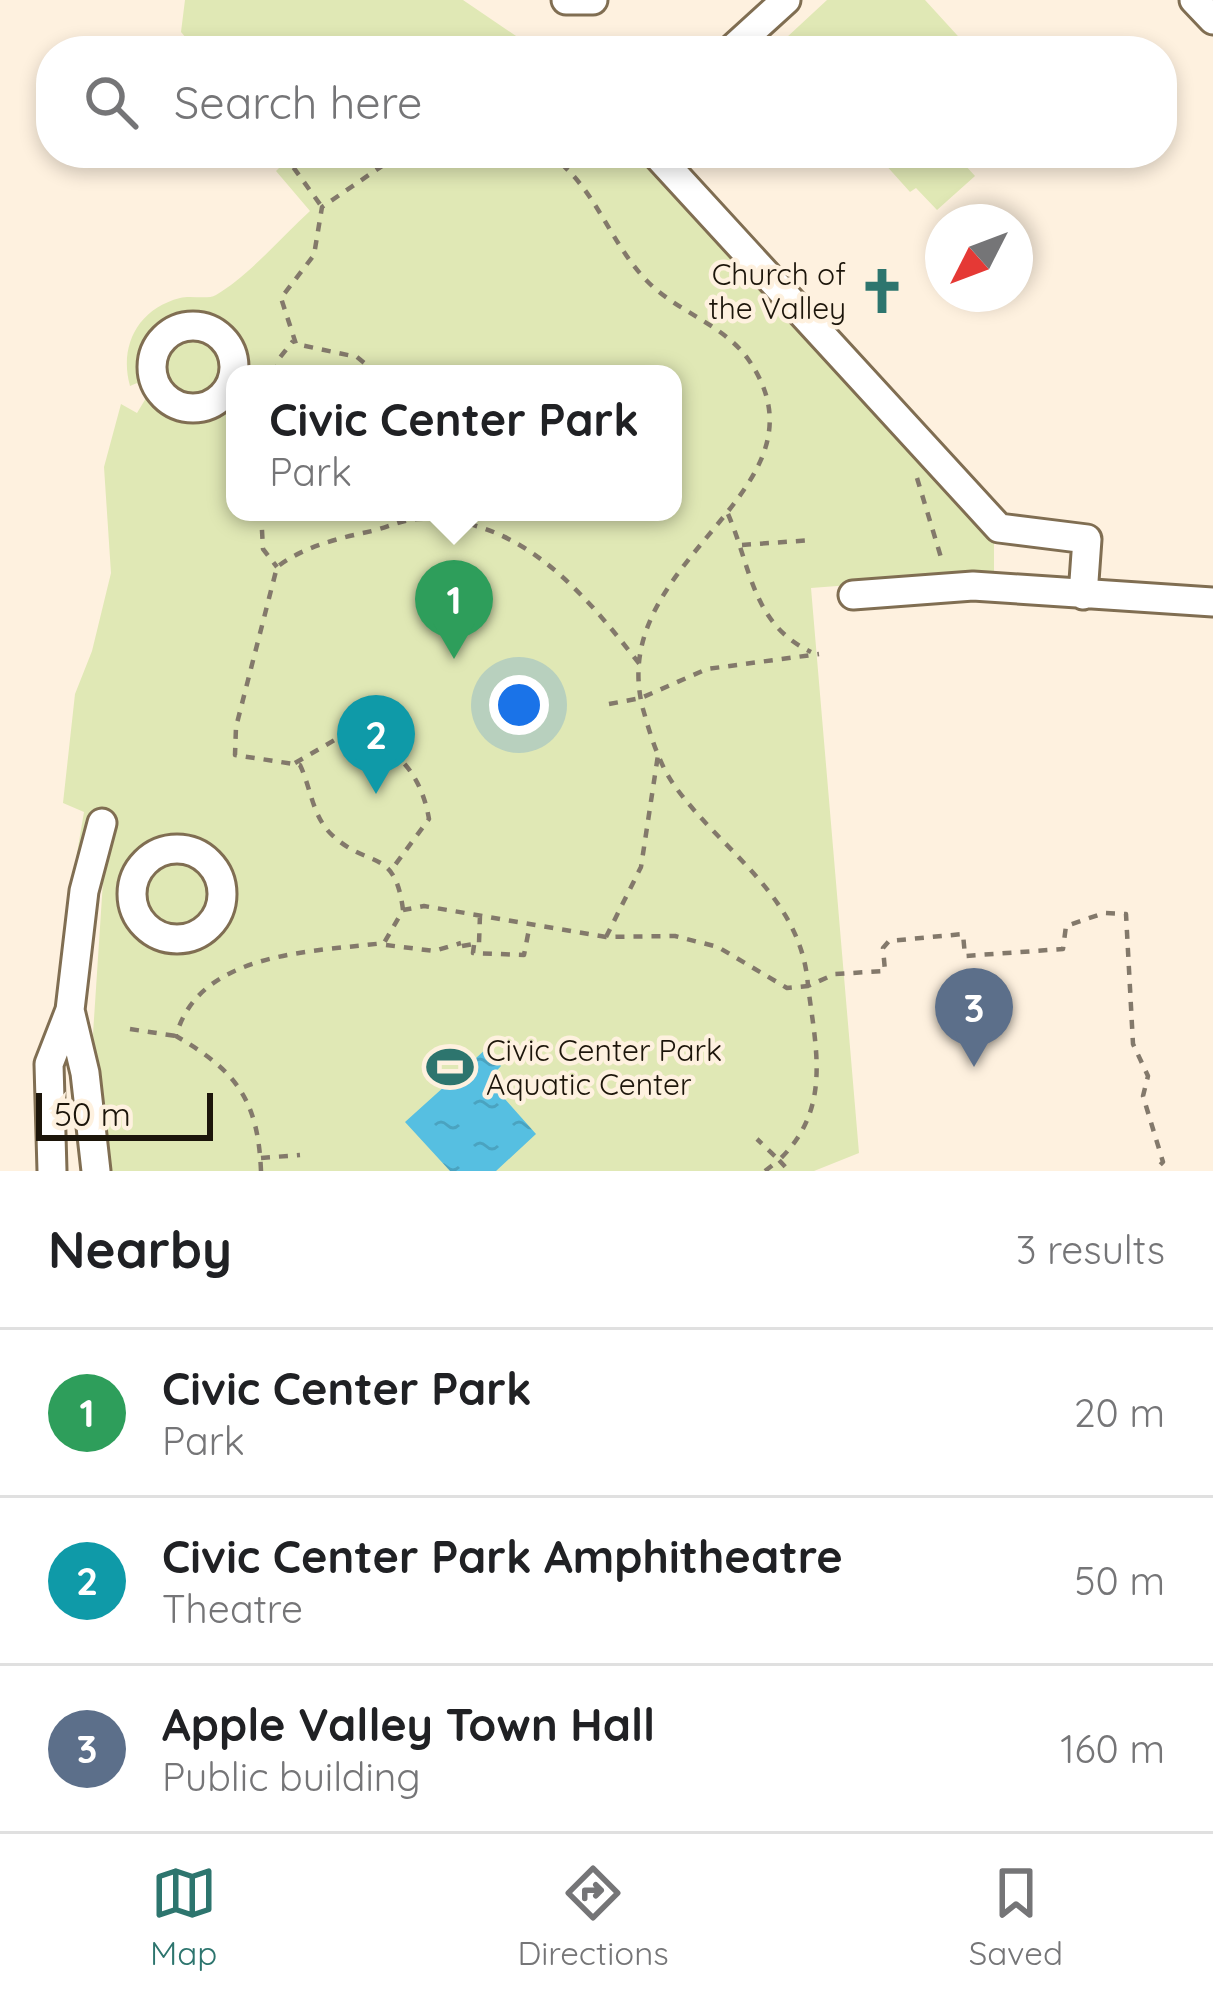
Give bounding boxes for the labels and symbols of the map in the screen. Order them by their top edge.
north arrow [925,204,1033,312]
place label: Church of the Valley [709,255,846,327]
church icon: Church of the Valley [857,266,907,316]
pin: 1 [415,560,493,659]
your location [489,675,549,735]
pin: 2 [337,695,415,794]
pin: 3 [935,968,1013,1067]
place label: Civic Center Park Aquatic Center [486,1031,722,1103]
sports icon: Civic Center Park Aquatic Center [425,1042,475,1092]
scale bar [36,1087,213,1140]

